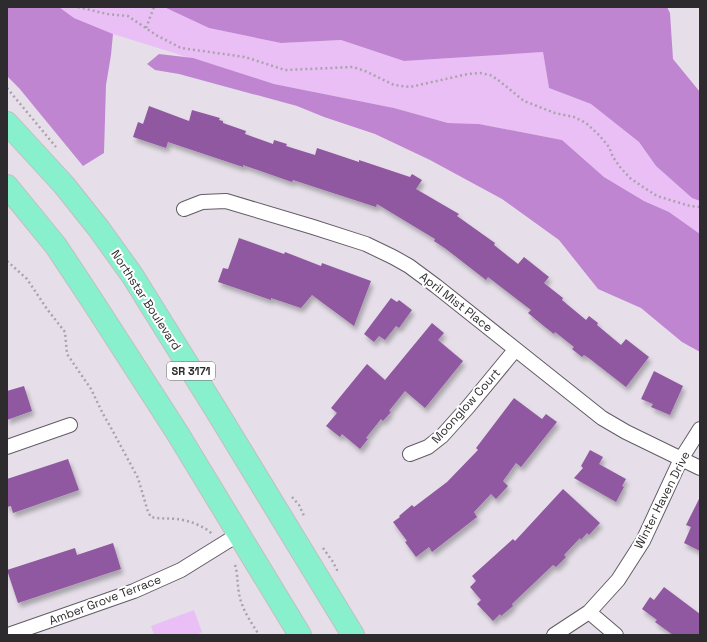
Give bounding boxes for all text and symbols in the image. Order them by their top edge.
street label: Northstar Boulevard [108,247,184,353]
street label: April Mist Place [416,269,496,335]
road number: SR 3171 [167,362,215,380]
street label: Moonglow Court [428,365,504,447]
street label: Winter Haven Drive [630,448,694,552]
street label: Amber Grove Terrace [47,571,163,629]

